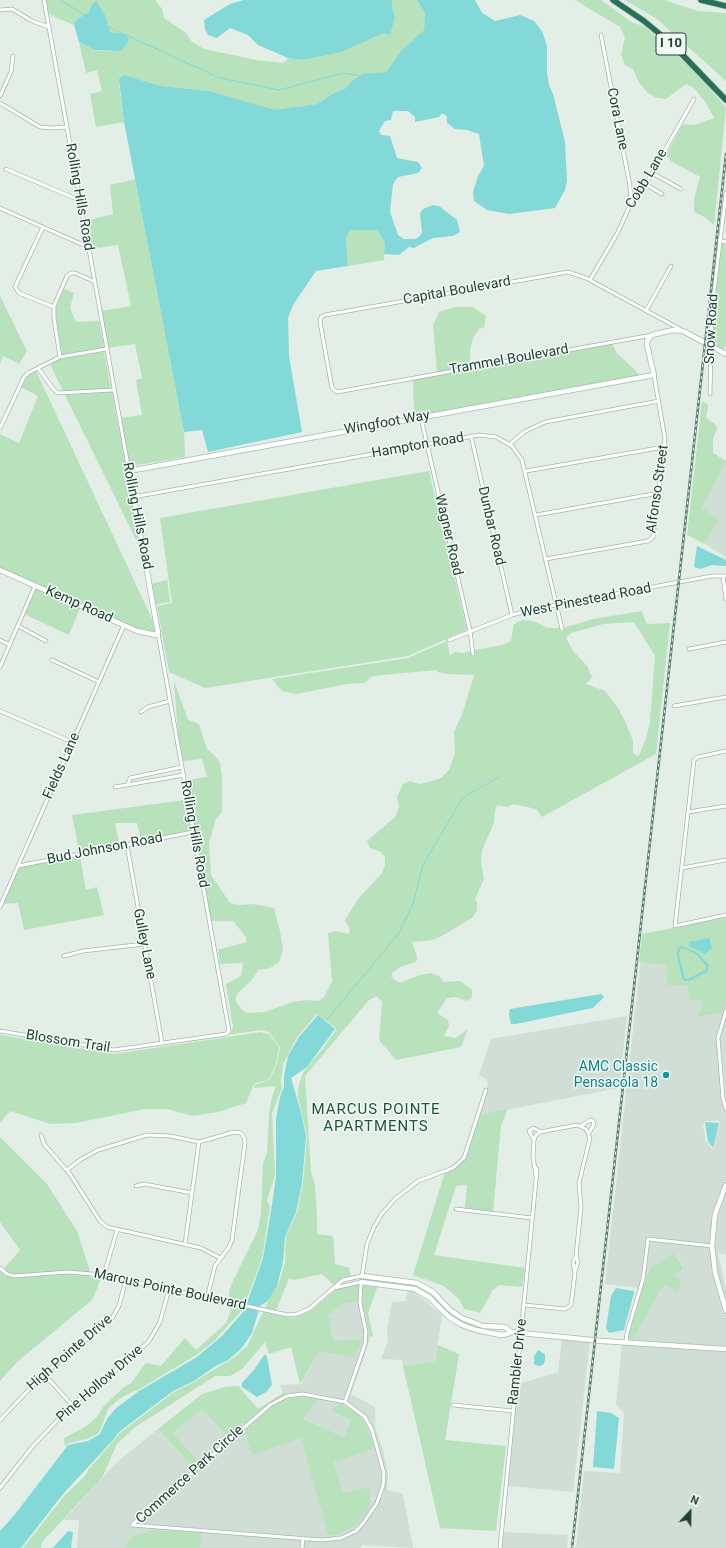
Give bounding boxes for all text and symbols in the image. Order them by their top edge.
road number: I 10 [656,33,686,55]
street label: Cora Lane [603,86,631,152]
street label: Rolling Hills Road [61,142,97,252]
street label: Cobb Lane [623,146,671,212]
street label: Capital Boulevard [402,273,512,309]
street label: Snow Road [702,294,722,364]
street label: Trammel Boulevard [448,341,570,379]
street label: Wingfoot Way [343,407,431,439]
street label: Hampton Road [371,430,465,462]
street label: Alfonso Street [644,444,672,534]
street label: Rolling Hills Road [118,461,156,571]
street label: Dunbar Road [474,485,508,567]
street label: Wagner Road [430,493,466,577]
street label: West Pinestead Road [519,580,653,622]
street label: Kemp Road [43,583,115,627]
street label: Fields Lane [40,730,84,802]
street label: Rolling Hills Road [176,779,212,889]
street label: Bud Johnson Road [46,830,164,868]
street label: Gulley Lane [129,907,159,981]
street label: Blossom Trail [25,1027,111,1057]
place label: AMC Classic Pensacola 18 [574,1059,658,1092]
marker: AMC Classic Pensacola 18 [661,1070,671,1080]
district label: MARCUS POINTE APARTMENTS [311,1101,441,1136]
street label: Marcus Pointe Boulevard [92,1266,248,1314]
street label: High Pointe Drive [24,1311,116,1395]
street label: Rambler Drive [505,1318,531,1406]
street label: Pine Hollow Drive [53,1342,147,1426]
street label: Commerce Park Circle [133,1422,247,1528]
north arrow [670,1492,710,1532]
text: N [689,1493,701,1508]

